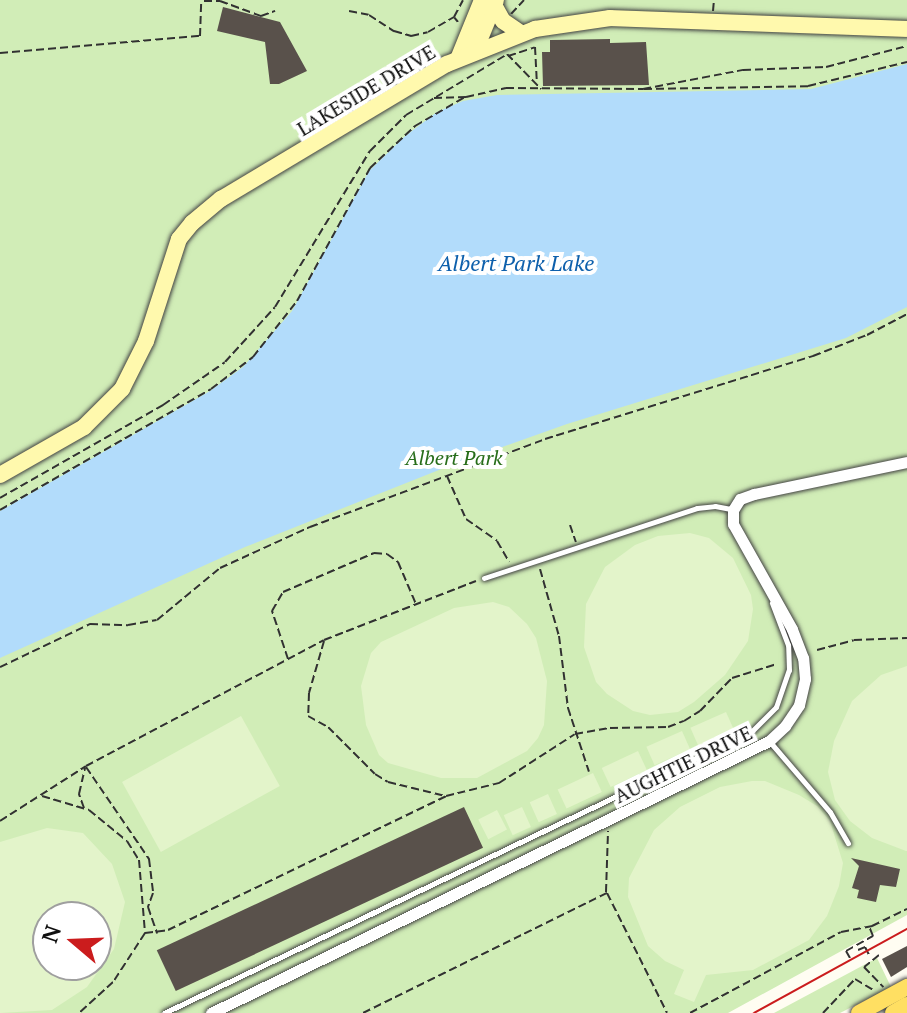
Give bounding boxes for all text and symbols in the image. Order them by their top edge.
street label: LAKESIDE DRIVE [293,39,439,141]
water label: Albert Park Lake [438,250,594,276]
park label: Albert Park [405,445,503,469]
street label: AUGHTIE DRIVE [610,720,756,808]
north arrow [32,901,112,981]
text: N [34,921,67,946]

